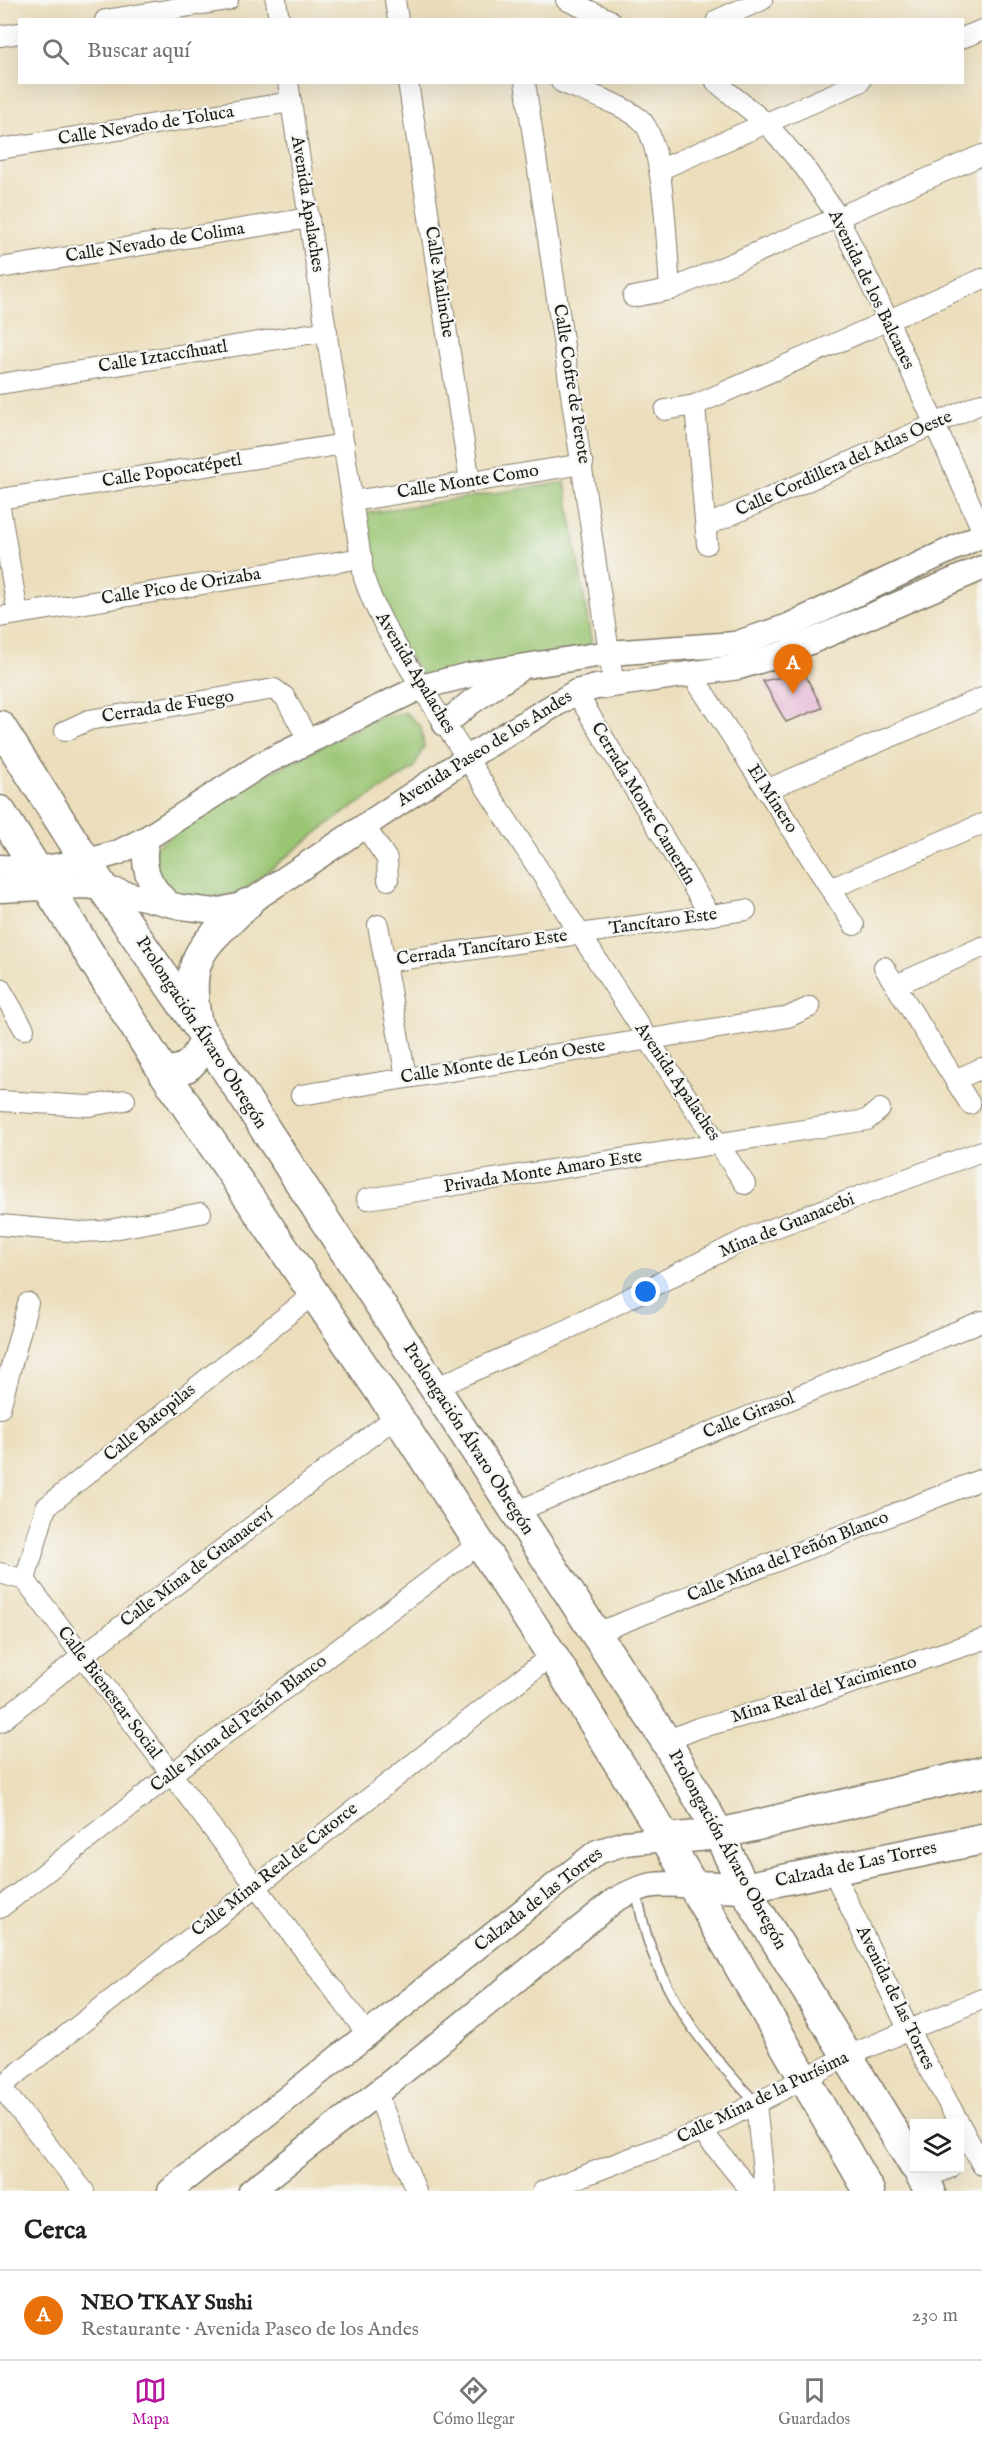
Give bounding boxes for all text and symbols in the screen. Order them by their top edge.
search box [18,18,964,84]
icon: search [39,35,72,68]
text: Buscar aquí [87,37,190,65]
street label: Calle Nevado de Toluca [57,101,236,151]
street label: Avenida Apalaches [285,133,329,274]
street label: Avenida de los Balcanes [822,206,920,373]
street label: Calle Nevado de Colima [64,217,246,268]
street label: Calle Malinche [419,225,459,339]
street label: Calle Cofre de Perote [547,302,595,466]
street label: Calle Iztaccíhuatl [97,335,229,379]
street label: Calle Cordillera del Atlas Oeste [732,406,956,522]
street label: Calle Popocatépetl [101,449,243,493]
street label: Calle Monte Como [396,459,541,505]
street label: Calle Pico de Orizaba [100,563,262,611]
street label: Avenida Apalaches [369,607,460,738]
pin: A [774,644,812,694]
street label: Cerrada de Fuego [100,685,236,729]
street label: Avenida Paseo de los Andes [392,686,577,813]
street label: Cerrada Monte Camerún [585,718,701,890]
street label: El Minero [741,760,803,838]
street label: Tancítaro Este [607,903,719,941]
street label: Cerrada Tancítaro Este [395,925,569,971]
street label: Prolongación Álvaro Obregón [130,931,274,1134]
street label: Avenida Apalaches [628,1018,725,1146]
street label: Calle Monte de León Oeste [399,1034,607,1090]
street label: Privada Monte Amaro Este [442,1145,644,1199]
street label: Mina de Guanacebi [716,1188,858,1264]
your location [631,1277,660,1306]
street label: Prolongación Álvaro Obregón [397,1337,541,1540]
street label: Calle Batopilas [99,1379,201,1467]
street label: Calle Girasol [700,1387,798,1445]
street label: Calle Mina de Guanaceví [116,1502,279,1633]
street label: Calle Mina del Peñón Blanco [684,1506,892,1608]
street label: Calle Bienestar Social [52,1622,166,1764]
street label: Calle Mina del Peñón Blanco [146,1650,332,1798]
street label: Mina Real del Yacimiento [729,1651,920,1729]
street label: Prolongación Álvaro Obregón [662,1745,794,1954]
street label: Calle Mina Real de Catorce [187,1798,363,1942]
street label: Calzada de Las Torres [773,1837,939,1893]
street label: Calzada de las Torres [470,1843,608,1957]
street label: Avenida de las Torres [850,1921,940,2074]
street label: Calle Mina de la Purísima [673,2046,853,2150]
map controls [910,2119,964,2173]
button: layers [910,2119,964,2173]
text: Cerca [24,2214,86,2247]
text: NEO TKAY Sushi [81,2289,253,2317]
text: A [37,2303,50,2328]
text: 230 m [912,2303,958,2328]
text: Restaurante · Avenida Paseo de los Andes [81,2317,419,2342]
tab: Mapa [132,2374,169,2430]
tab: Cómo llegar [433,2374,515,2430]
tab: Guardados [778,2374,850,2430]

